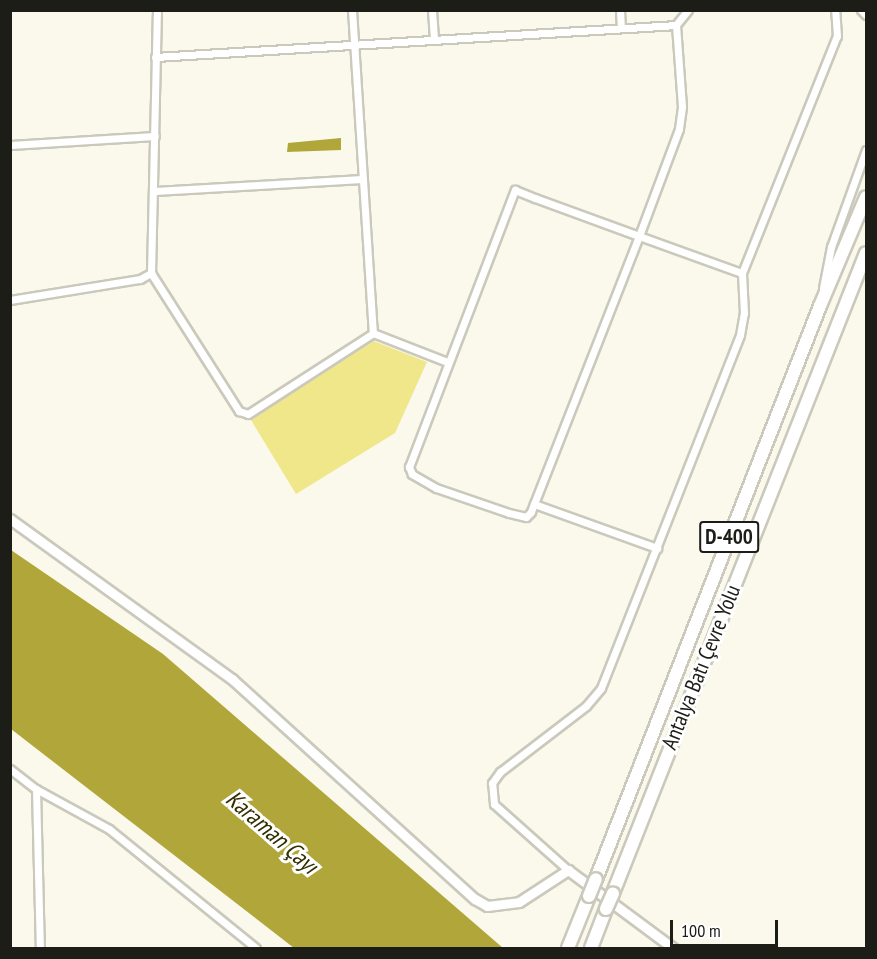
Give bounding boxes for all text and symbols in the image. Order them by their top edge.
road number: D-400 [699,519,759,555]
street label: Antalya Batı Çevre Yolu [656,581,746,753]
water label: Karaman Çayı [220,784,324,880]
scale bar [673,908,781,946]
text: 100 m [681,919,721,942]

